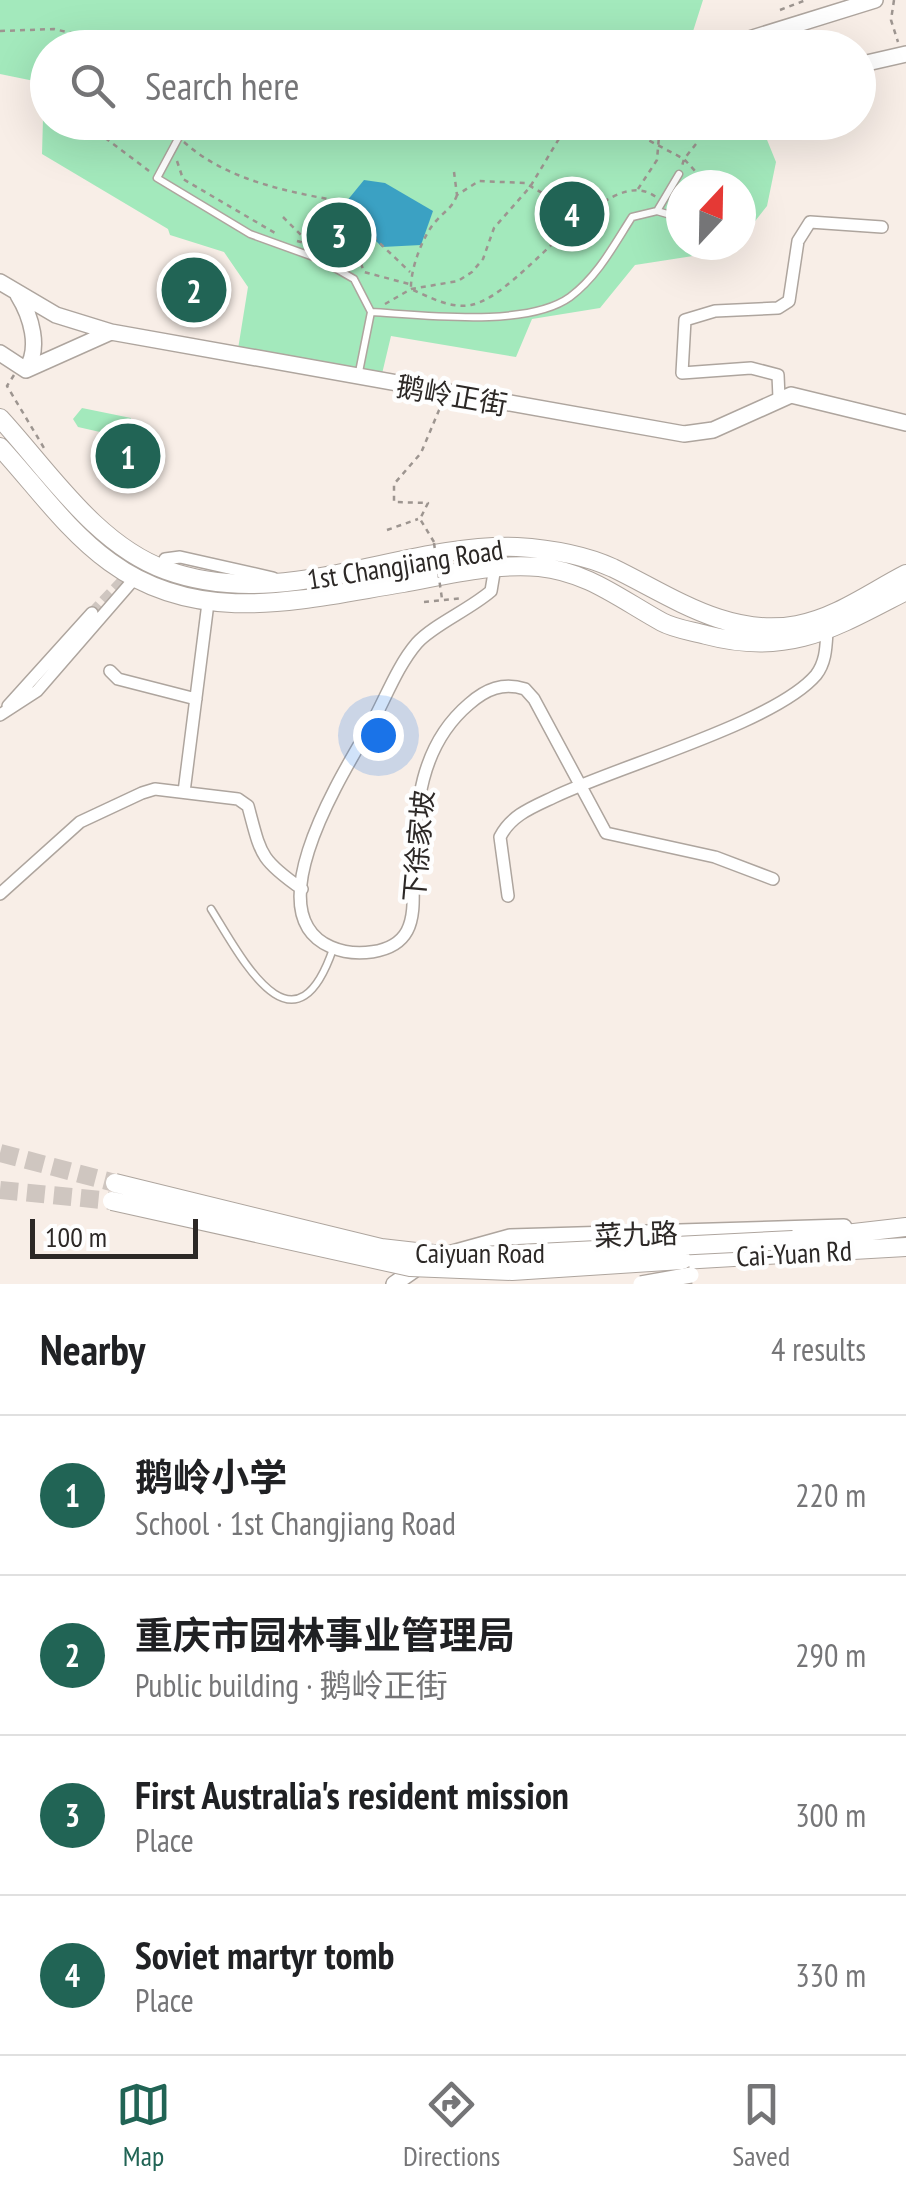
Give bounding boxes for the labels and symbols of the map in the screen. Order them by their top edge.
north arrow [666,170,756,260]
pin: 4 [540,176,604,252]
pin: 3 [306,198,372,272]
pin: 2 [162,252,226,328]
street label: 鹅岭正街 [394,367,510,423]
pin: 1 [96,418,160,494]
street label: 1st Changjiang Road [304,530,506,598]
your location [353,710,404,761]
street label: 下徐家坡 [395,789,441,903]
scale bar [30,1214,198,1258]
street label: 菜九路 [593,1214,679,1254]
street label: Cai-Yuan Rd [735,1231,853,1275]
street label: Caiyuan Road [415,1234,545,1271]

